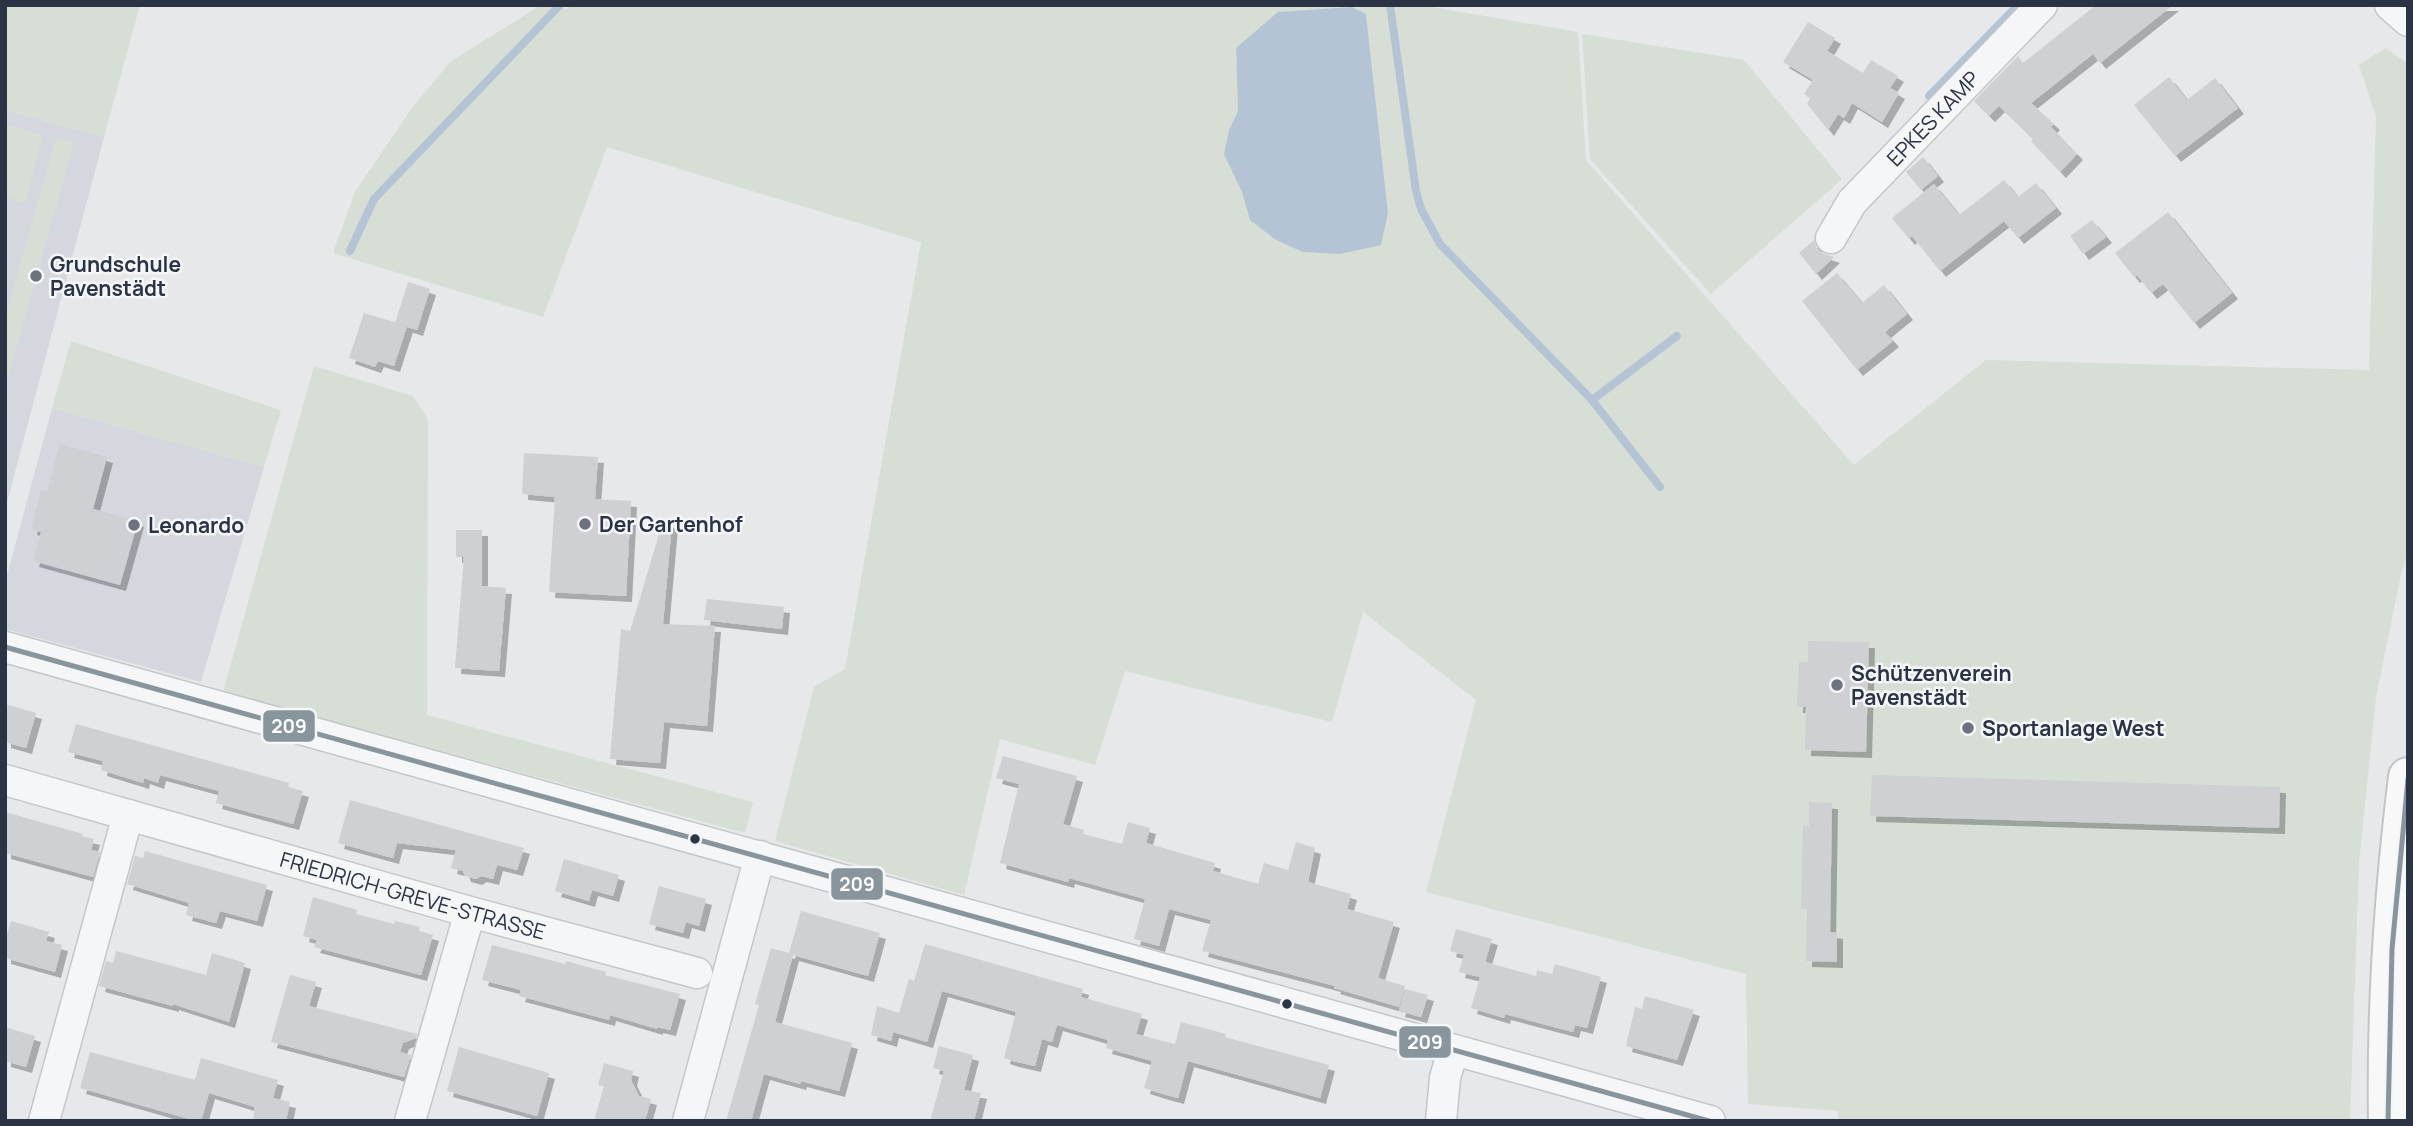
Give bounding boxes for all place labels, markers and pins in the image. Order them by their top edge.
place label: Grundschule Pavenstädt [50,250,181,302]
marker: Grundschule Pavenstädt [28,268,44,284]
place label: Der Gartenhof [599,510,743,538]
place label: Leonardo [148,511,244,539]
marker: Der Gartenhof [577,516,593,532]
marker: Leonardo [126,517,142,533]
place label: Schützenverein Pavenstädt [1851,659,2012,711]
marker: Schützenverein Pavenstädt [1829,677,1845,693]
place label: Sportanlage West [1982,714,2165,742]
marker: Sportanlage West [1960,720,1976,736]
unlabelled marker [688,832,702,846]
unlabelled marker [1280,997,1294,1011]

